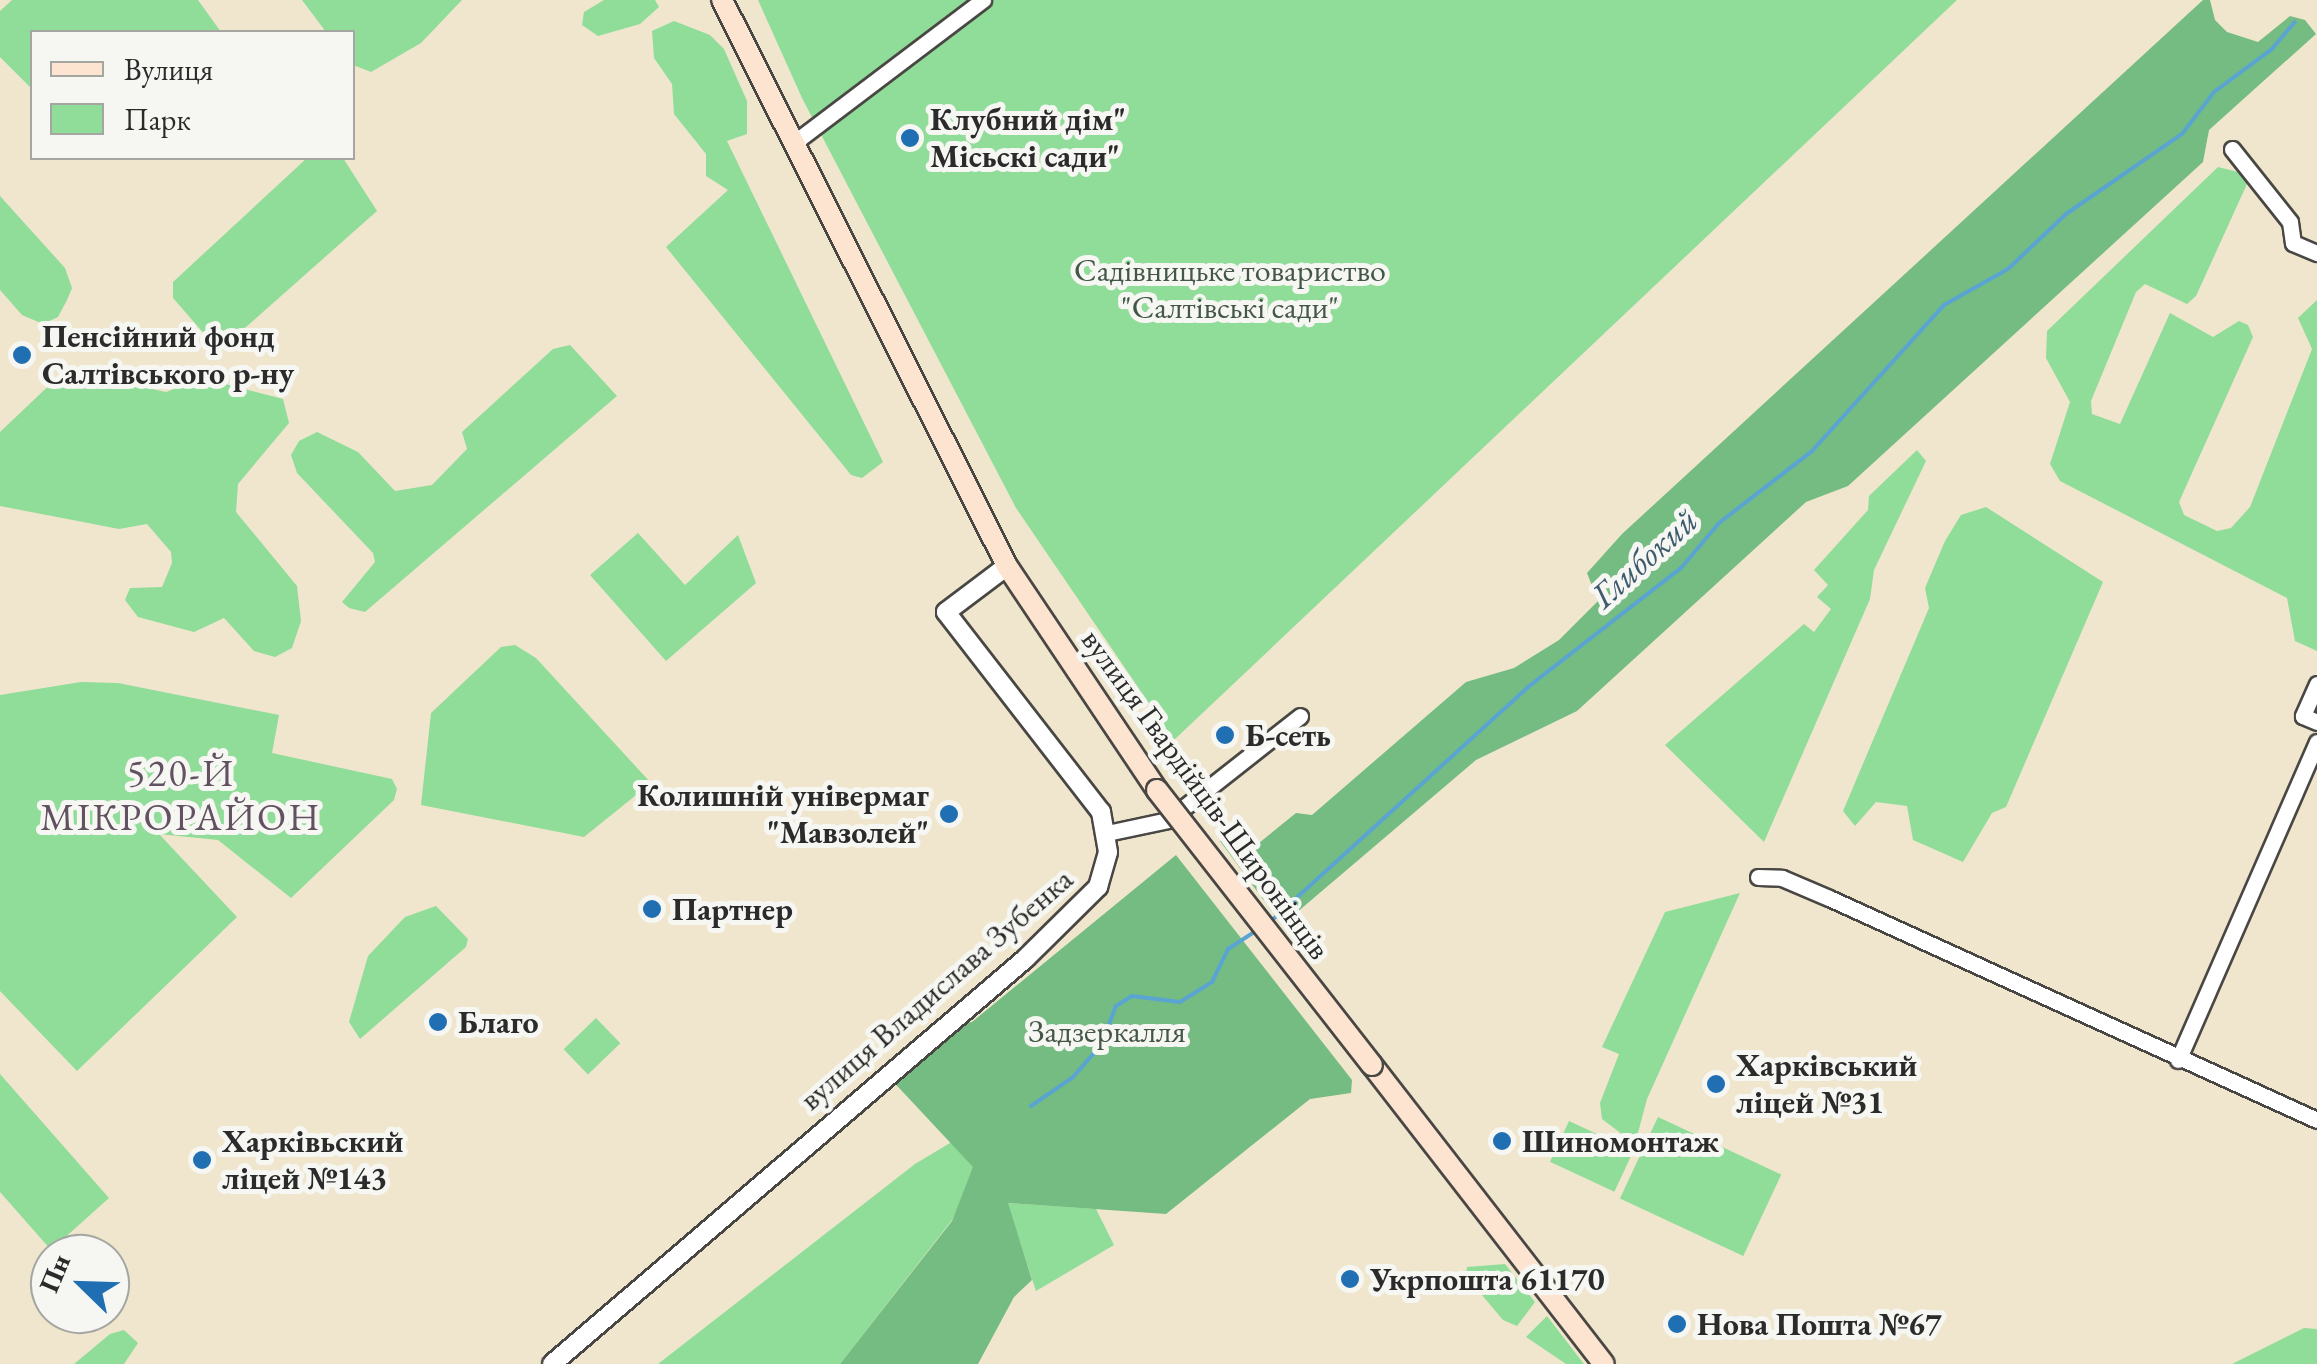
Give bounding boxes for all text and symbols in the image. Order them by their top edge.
legend [30,30,355,160]
text: Вулиця [124,50,213,89]
text: Парк [124,100,191,139]
place label: Клубний дім" Місьскі сади" [930,101,1126,176]
marker: Клубний дім" Місьскі сади" [899,127,921,149]
park label: Садівницьке товариство "Салтівські сади" [1074,252,1386,327]
place label: Пенсійний фонд Салтівського р-ну [42,318,294,393]
marker: Пенсійний фонд Салтівського р-ну [11,344,33,366]
water label: Глибокий [1582,499,1706,617]
street label: вулиця Гвардійців-Широнінців [1073,621,1339,967]
place label: Б-сеть [1245,716,1331,754]
marker: Б-сеть [1214,724,1236,746]
district label: 520-Й МІКРОРАЙОН [40,750,322,839]
place label: Колишній універмаг "Мавзолей" [637,777,929,852]
marker: Колишній універмаг "Мавзолей" [938,803,960,825]
street label: вулиця Владислава Зубенка [792,860,1080,1118]
place label: Партнер [672,890,793,928]
marker: Партнер [641,898,663,920]
place label: Благо [458,1003,539,1041]
marker: Благо [427,1011,449,1033]
park label: Задзеркалля [1028,1012,1186,1050]
place label: Харківський ліцей №31 [1736,1047,1917,1122]
marker: Харківський ліцей №31 [1705,1073,1727,1095]
place label: Шиномонтаж [1522,1122,1719,1160]
place label: Харківьский ліцей №143 [222,1123,404,1198]
marker: Шиномонтаж [1491,1130,1513,1152]
marker: Харківьский ліцей №143 [191,1149,213,1171]
north arrow [30,1234,130,1334]
text: Пн [30,1248,78,1298]
place label: Укрпошта 61170 [1370,1260,1605,1298]
marker: Укрпошта 61170 [1339,1268,1361,1290]
place label: Нова Пошта №67 [1697,1305,1942,1343]
marker: Нова Пошта №67 [1666,1313,1688,1335]

